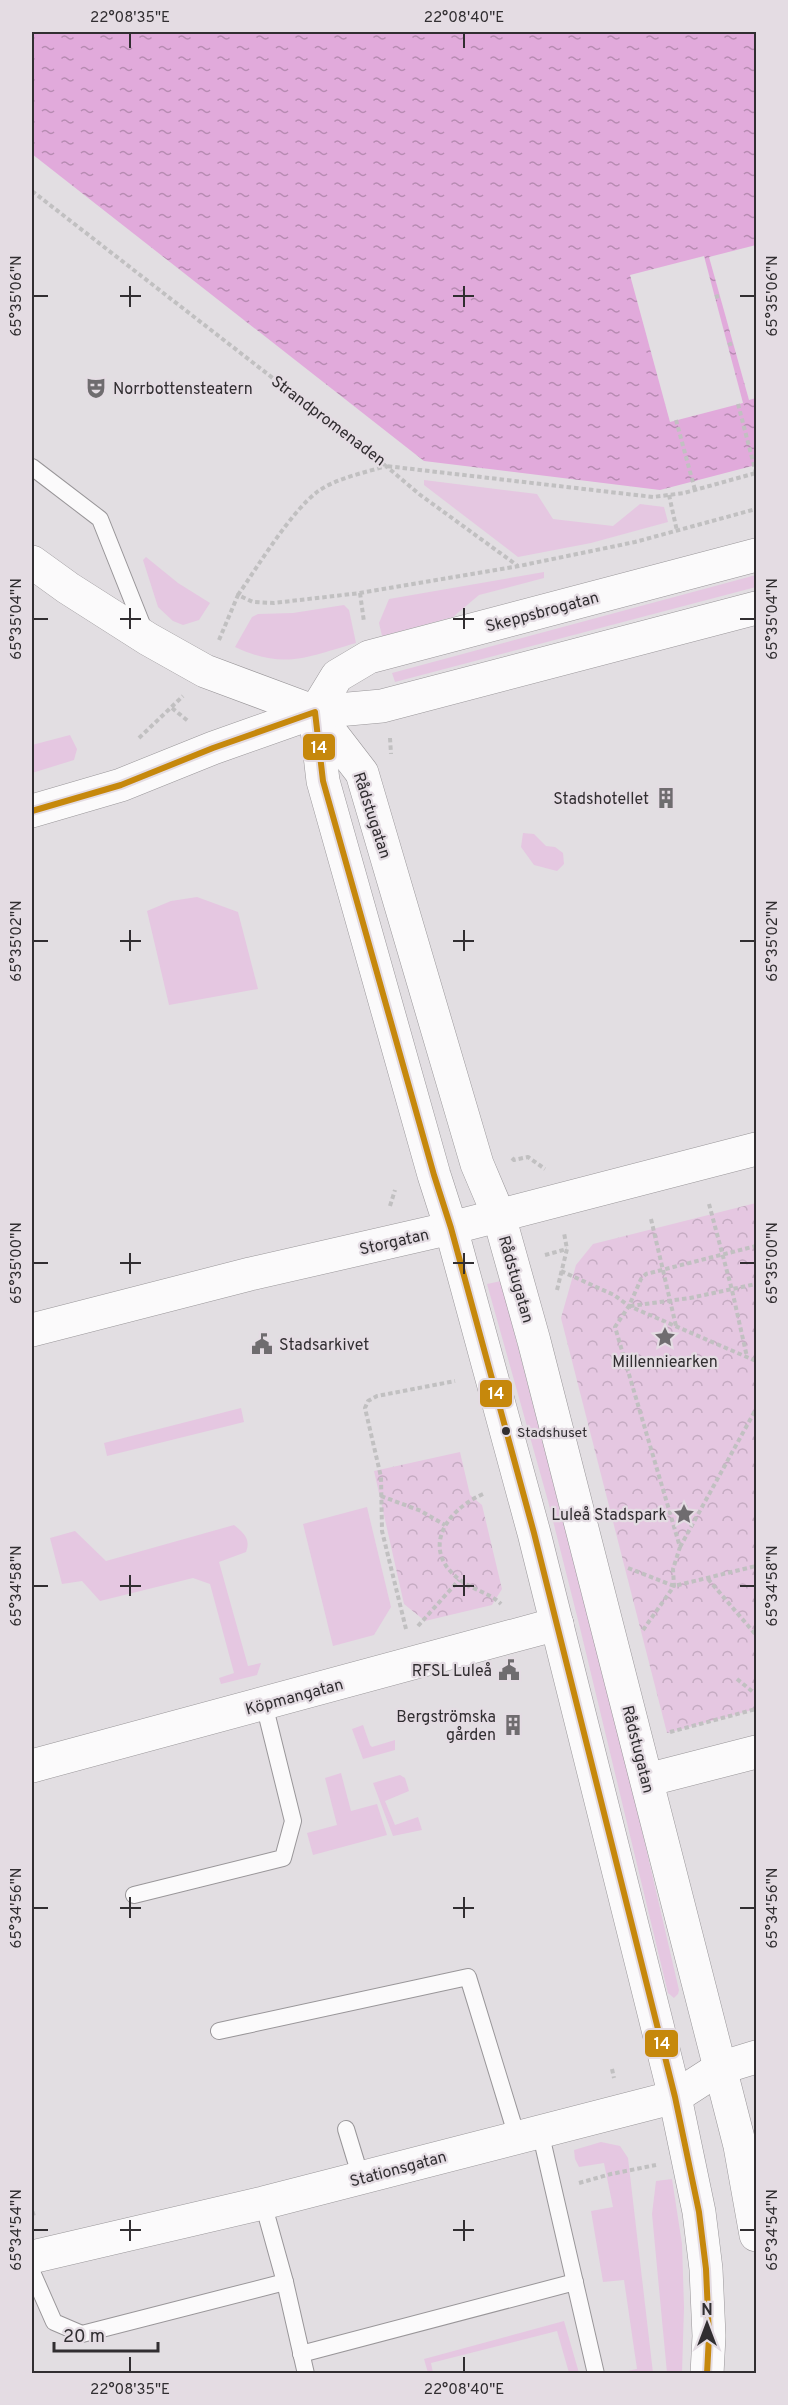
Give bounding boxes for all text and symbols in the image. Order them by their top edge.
text: 22°08'35"E [90,9,170,28]
text: 22°08'40"E [424,9,504,28]
text: 65°35'06"N [8,255,27,337]
text: 65°35'06"N [764,255,783,337]
street label: Strandpromenaden [267,372,389,471]
theatre icon: Norrbottensteatern [84,376,108,400]
place label: Norrbottensteatern [113,380,253,400]
text: 65°35'04"N [8,578,27,660]
text: 65°35'04"N [764,578,783,660]
street label: Skeppsbrogatan [484,588,601,638]
line badge: 14 [302,733,336,761]
text: 14 [311,739,327,759]
street label: Rådstugatan [348,770,394,861]
building icon: Stadshotellet [654,786,678,810]
place label: Stadshotellet [553,790,649,810]
text: 65°35'02"N [8,900,27,982]
text: 65°35'02"N [764,900,783,982]
text: 65°35'00"N [8,1222,27,1304]
text: 65°35'00"N [764,1222,783,1304]
street label: Storgatan [358,1225,431,1261]
street label: Rådstugatan [493,1234,537,1325]
place icon: Millenniearken [653,1325,677,1349]
public building icon: Stadsarkivet [250,1332,274,1356]
place label: Stadsarkivet [279,1336,369,1356]
place label: Millenniearken [612,1353,718,1373]
line badge: 14 [479,1379,513,1408]
text: 14 [488,1385,504,1405]
marker: Stadshuset [500,1425,512,1437]
place label: Stadshuset [517,1425,587,1442]
place icon: Luleå Stadspark [672,1502,696,1526]
place label: Luleå Stadspark [551,1506,667,1526]
text: 65°34'58"N [8,1545,27,1627]
text: 65°34'58"N [764,1545,783,1627]
public building icon: RFSL Luleå [497,1658,521,1682]
place label: RFSL Luleå [412,1662,492,1682]
street label: Köpmangatan [243,1675,346,1721]
street label: Rådstugatan [616,1703,658,1795]
place label: Bergströmska gården [396,1708,496,1746]
building icon: Bergströmska gården [501,1713,525,1737]
text: 65°34'56"N [8,1868,27,1948]
text: 65°34'56"N [764,1868,783,1948]
line badge: 14 [644,2029,679,2058]
text: 14 [654,2035,670,2055]
street label: Stationsgatan [348,2147,449,2192]
text: 65°34'54"N [8,2189,27,2271]
text: 65°34'54"N [764,2189,783,2271]
north arrow [677,2294,737,2354]
text: N [701,2301,713,2321]
scale bar [54,2315,158,2353]
text: 20 m [63,2326,105,2349]
text: 22°08'35"E [90,2381,170,2400]
text: 22°08'40"E [424,2381,504,2400]

